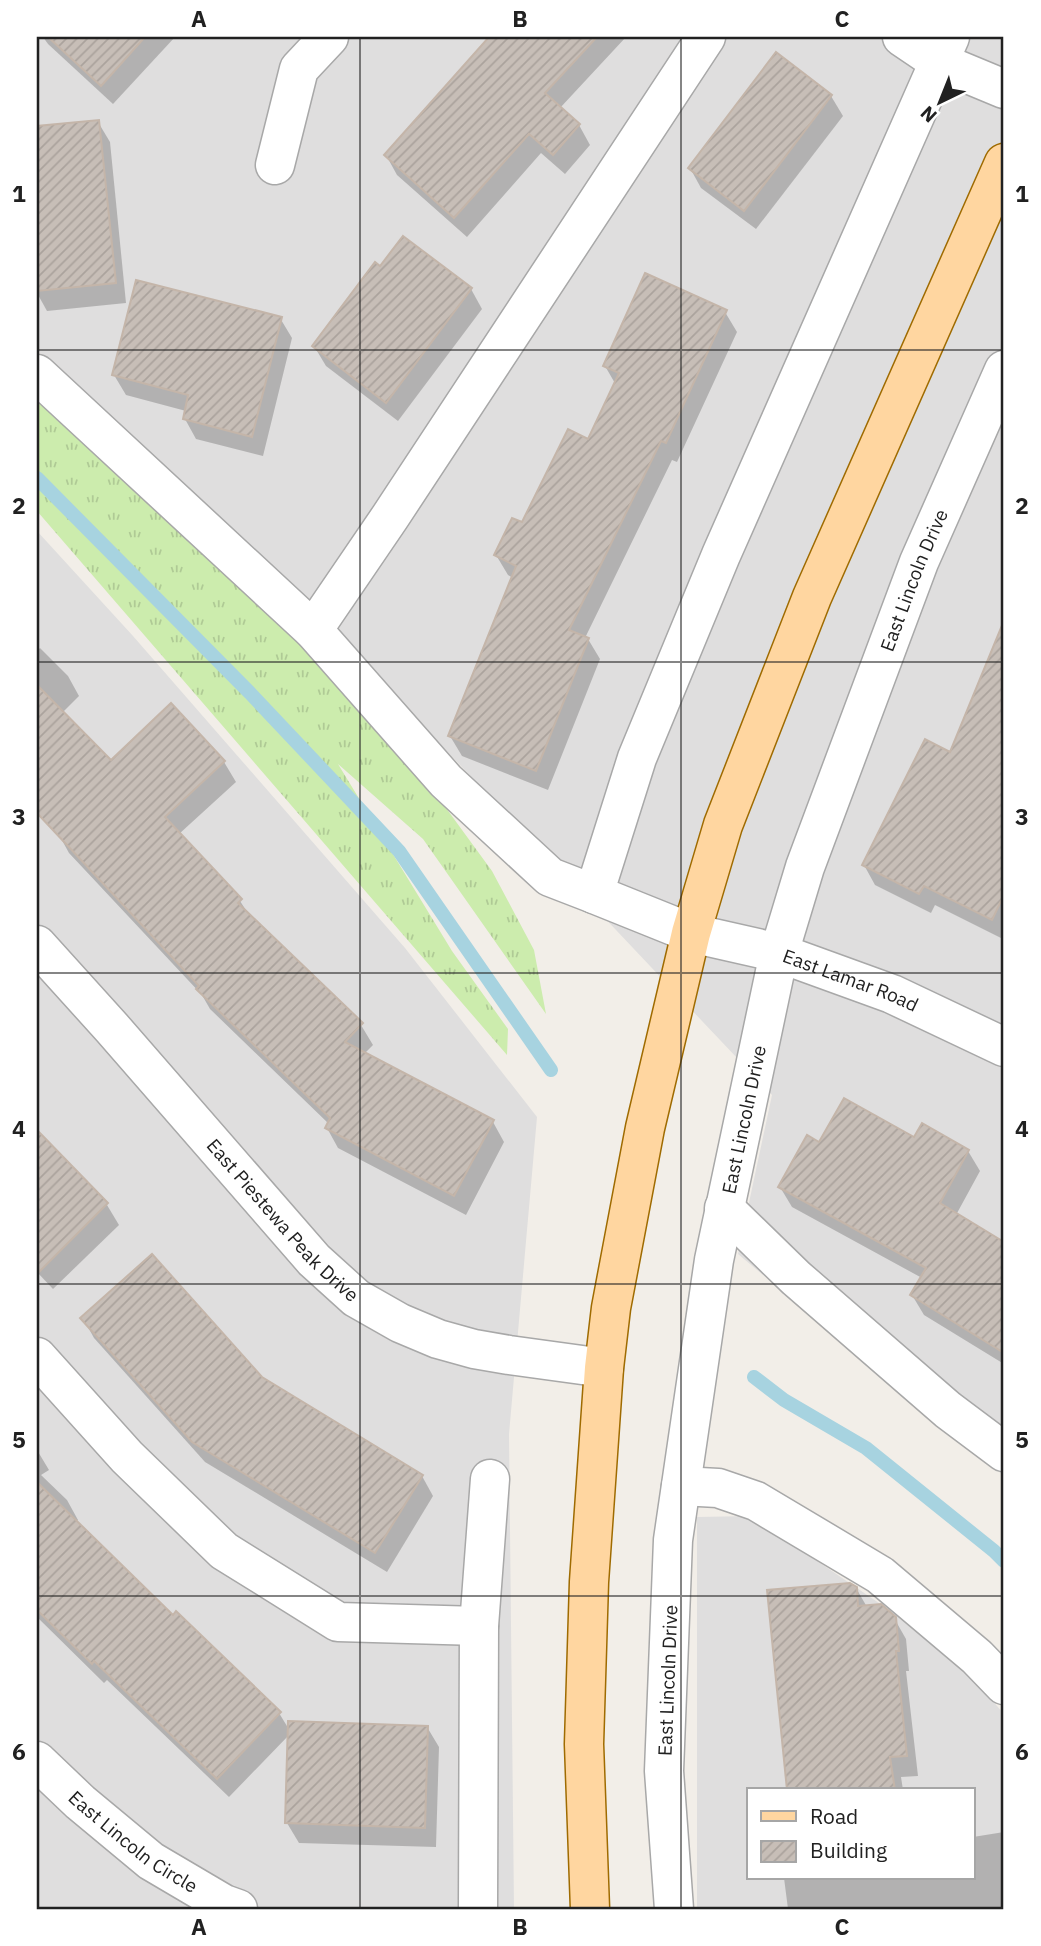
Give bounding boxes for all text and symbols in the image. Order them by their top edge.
text: A [191,3,207,33]
text: B [512,3,528,33]
text: C [835,3,850,33]
north arrow [904,66,974,136]
text: N [915,101,942,128]
text: 1 [12,178,26,208]
text: 1 [1015,178,1029,208]
text: 2 [12,490,26,520]
text: 2 [1015,490,1029,520]
street label: East Lincoln Drive [875,505,953,655]
text: 3 [12,801,26,831]
text: 3 [1015,801,1029,831]
street label: East Lamar Road [780,943,922,1017]
street label: East Lincoln Drive [716,1043,771,1196]
text: 4 [12,1113,26,1143]
text: 4 [1015,1113,1029,1143]
street label: East Piestewa Peak Drive [202,1133,364,1307]
text: 5 [12,1424,26,1454]
text: 5 [1015,1424,1029,1454]
street label: East Lincoln Drive [653,1604,682,1756]
text: 6 [12,1736,26,1766]
text: 6 [1015,1736,1029,1766]
street label: East Lincoln Circle [64,1786,202,1898]
legend [747,1788,974,1880]
text: Road [810,1802,858,1830]
text: Building [810,1836,887,1864]
text: A [191,1911,207,1941]
text: B [512,1911,528,1941]
text: C [835,1911,850,1941]

